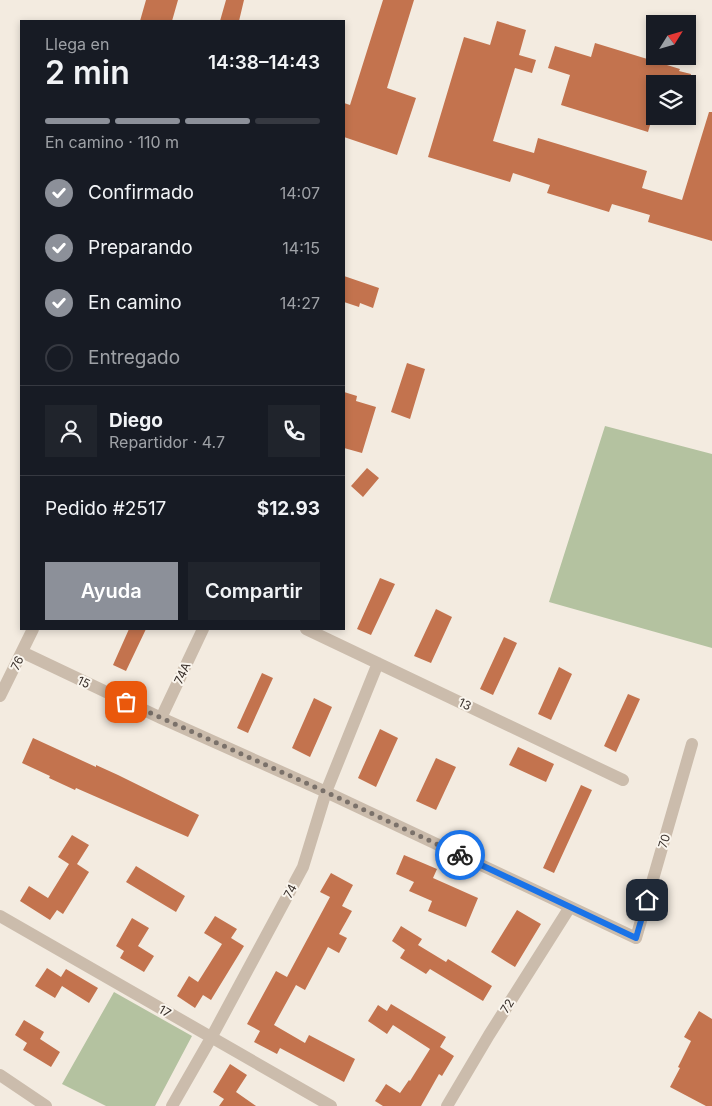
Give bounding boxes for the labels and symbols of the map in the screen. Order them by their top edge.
north arrow [646,15,696,65]
street label: 76 [7,653,27,673]
street label: 74A [171,660,193,686]
street label: 15 [75,673,93,691]
pin [105,681,147,723]
street label: 13 [456,695,474,713]
courier [435,830,485,880]
street label: 70 [655,832,673,850]
pin [626,879,668,921]
street label: 74 [280,881,300,901]
street label: 72 [497,996,517,1016]
street label: 17 [156,1002,174,1021]

